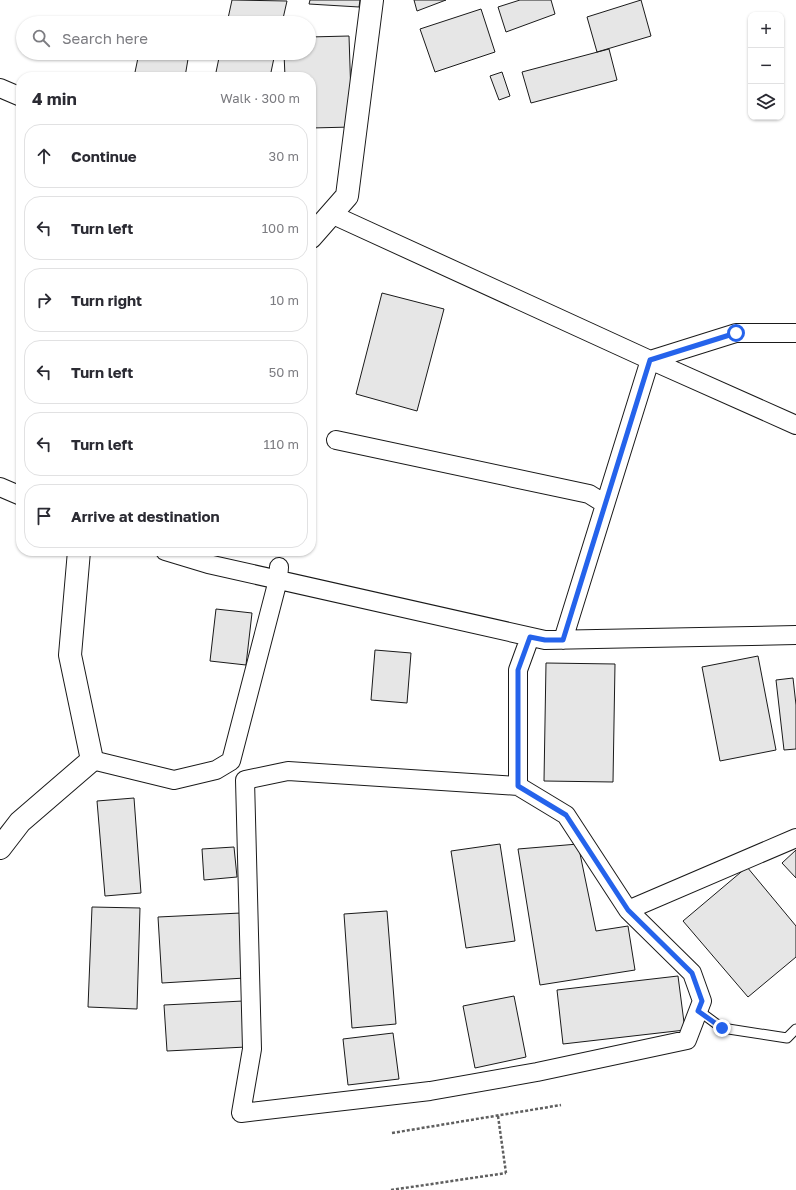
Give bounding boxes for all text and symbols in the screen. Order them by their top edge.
map controls [748,12,784,120]
button: + [748,12,784,48]
search box [16,16,316,60]
icon: search [30,27,52,49]
text: Search here [62,29,148,47]
button: − [748,48,784,84]
button: layers [748,84,784,120]
text: 4 min [32,88,77,109]
text: Walk · 300 m [220,90,300,106]
icon: ahead [33,145,55,167]
text: Continue [71,147,137,165]
text: 30 m [269,148,299,164]
icon: left [33,217,55,239]
text: Turn left [71,219,133,237]
text: 100 m [262,220,299,236]
icon: right [33,289,55,311]
text: Turn right [71,291,142,309]
text: 10 m [270,292,299,308]
route start [727,324,745,342]
icon: left [33,361,55,383]
text: Turn left [71,363,133,381]
text: 50 m [269,364,299,380]
icon: left [33,433,55,455]
text: Turn left [71,435,133,453]
text: 110 m [264,436,299,452]
icon: arrive [33,505,55,527]
text: Arrive at destination [71,507,220,525]
route end [713,1019,731,1037]

